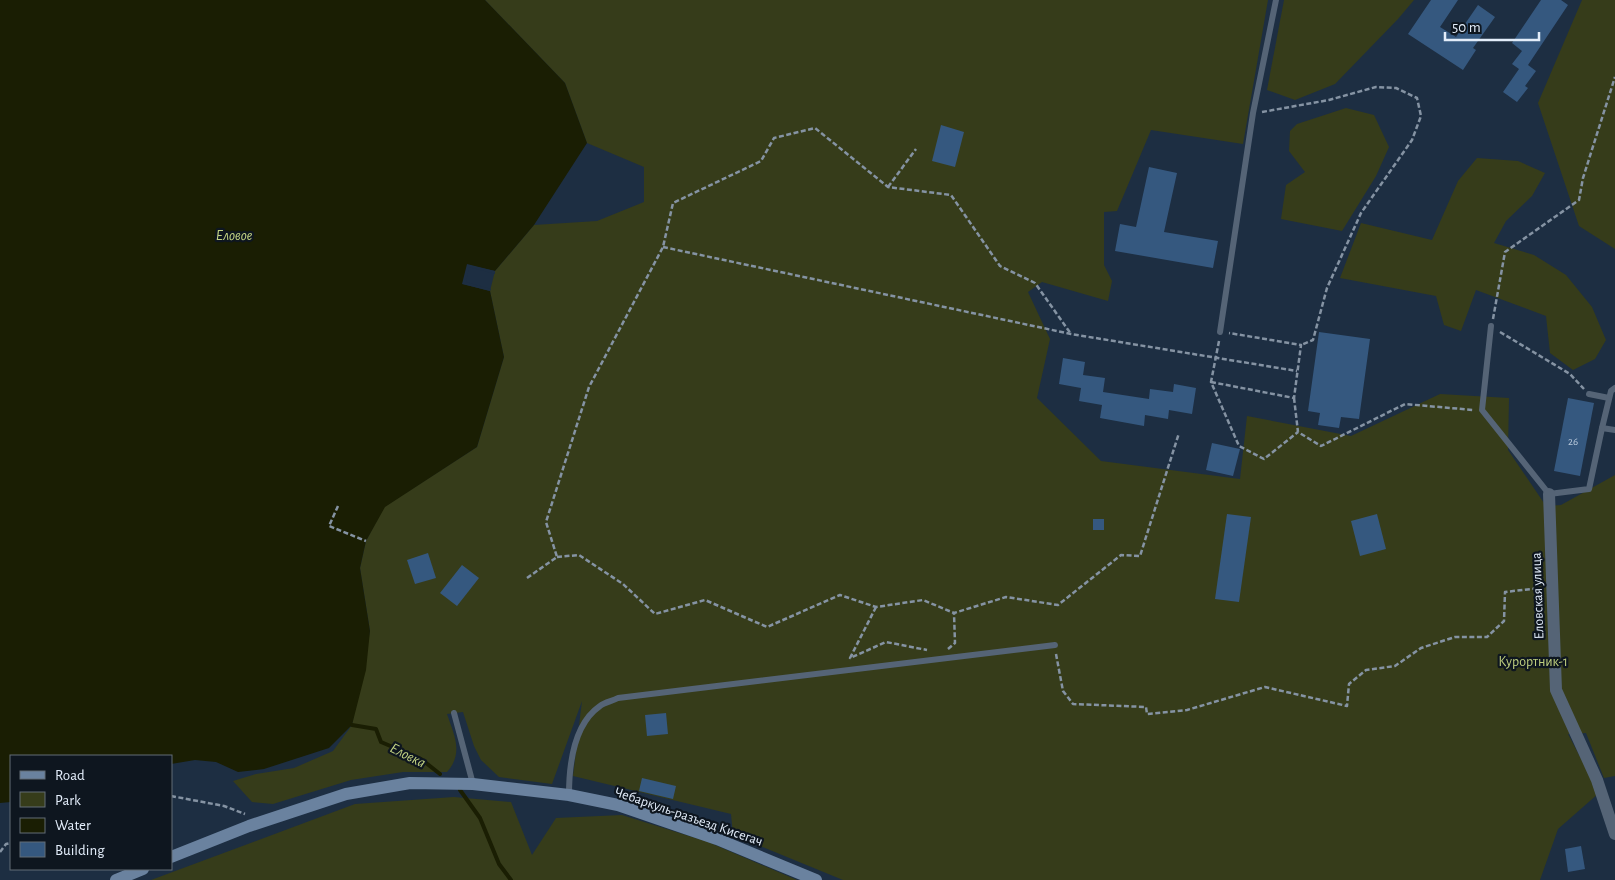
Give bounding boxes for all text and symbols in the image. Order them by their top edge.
scale bar [1445,10,1539,42]
text: 50 m [1452,20,1481,35]
water label: Еловое [216,228,253,243]
house number: 26 [1568,436,1578,447]
street label: Еловская улица [1529,552,1547,640]
park label: Курортник-1 [1498,655,1568,669]
water label: Еловка [388,740,428,771]
legend [10,755,172,870]
text: Road [55,768,85,783]
street label: Чебаркуль-разъезд Кисегач [613,785,765,849]
text: Park [55,793,81,808]
text: Water [55,818,91,833]
text: Building [55,843,105,858]

